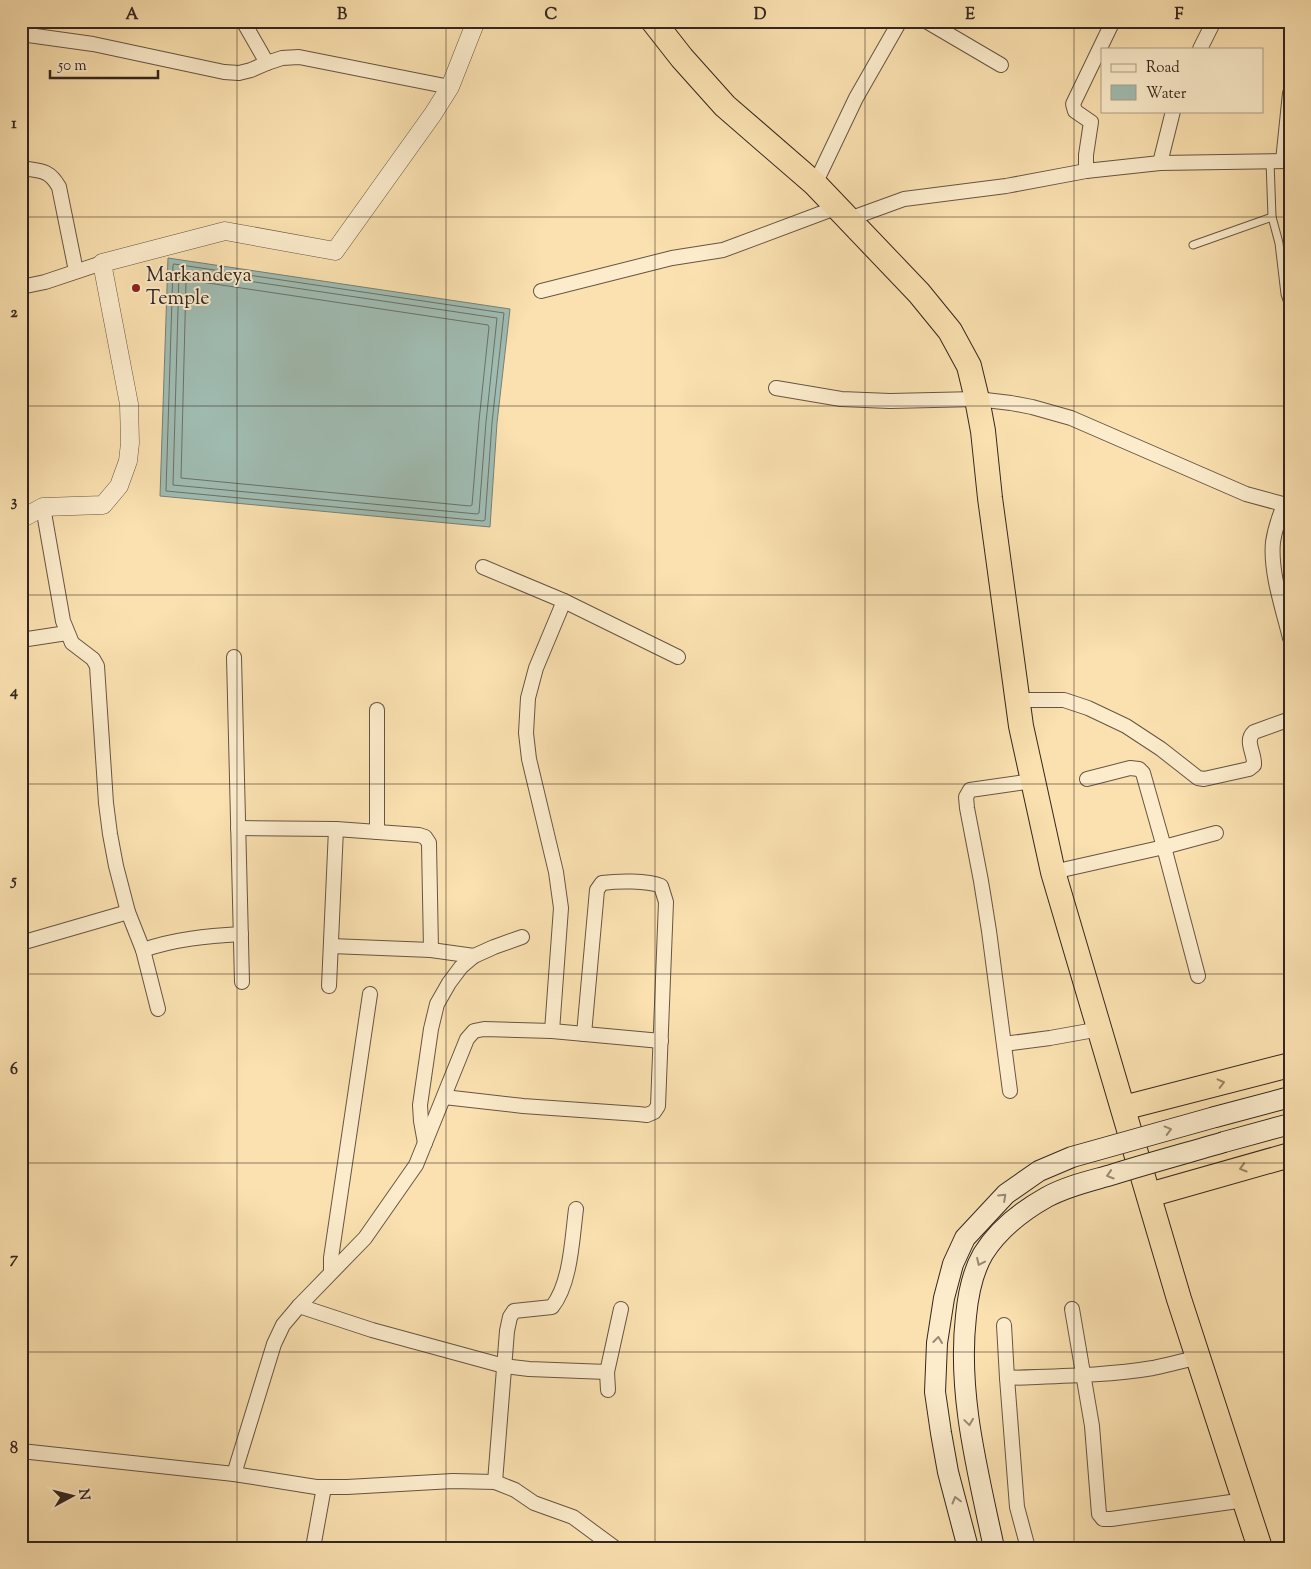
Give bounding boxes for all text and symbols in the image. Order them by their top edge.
text: A [126,4,139,27]
text: B [337,4,347,27]
text: C [545,4,558,27]
text: D [754,4,767,27]
text: E [965,4,975,27]
text: F [1175,4,1184,27]
scale bar [50,48,158,80]
legend [1101,48,1264,112]
text: 50 m [57,56,87,77]
text: Road [1146,58,1180,79]
text: Water [1146,84,1187,105]
text: 1 [11,113,17,136]
place label: Markandeya Temple [146,262,252,314]
marker: Markandeya Temple [130,282,142,294]
text: 2 [10,302,18,325]
text: 3 [11,491,18,514]
text: 4 [9,681,18,704]
text: 5 [9,870,17,893]
text: 6 [10,1059,18,1082]
one-way arrow [1217,1078,1225,1089]
one-way arrow [1163,1125,1171,1135]
one-way arrow [1239,1163,1247,1173]
one-way arrow [1107,1169,1115,1179]
one-way arrow [997,1194,1006,1203]
text: 7 [10,1248,19,1271]
one-way arrow [975,1257,986,1266]
one-way arrow [932,1336,943,1344]
one-way arrow [964,1418,974,1426]
text: 8 [10,1438,18,1461]
north arrow [48,1472,98,1522]
text: N [72,1488,94,1501]
one-way arrow [951,1496,962,1505]

